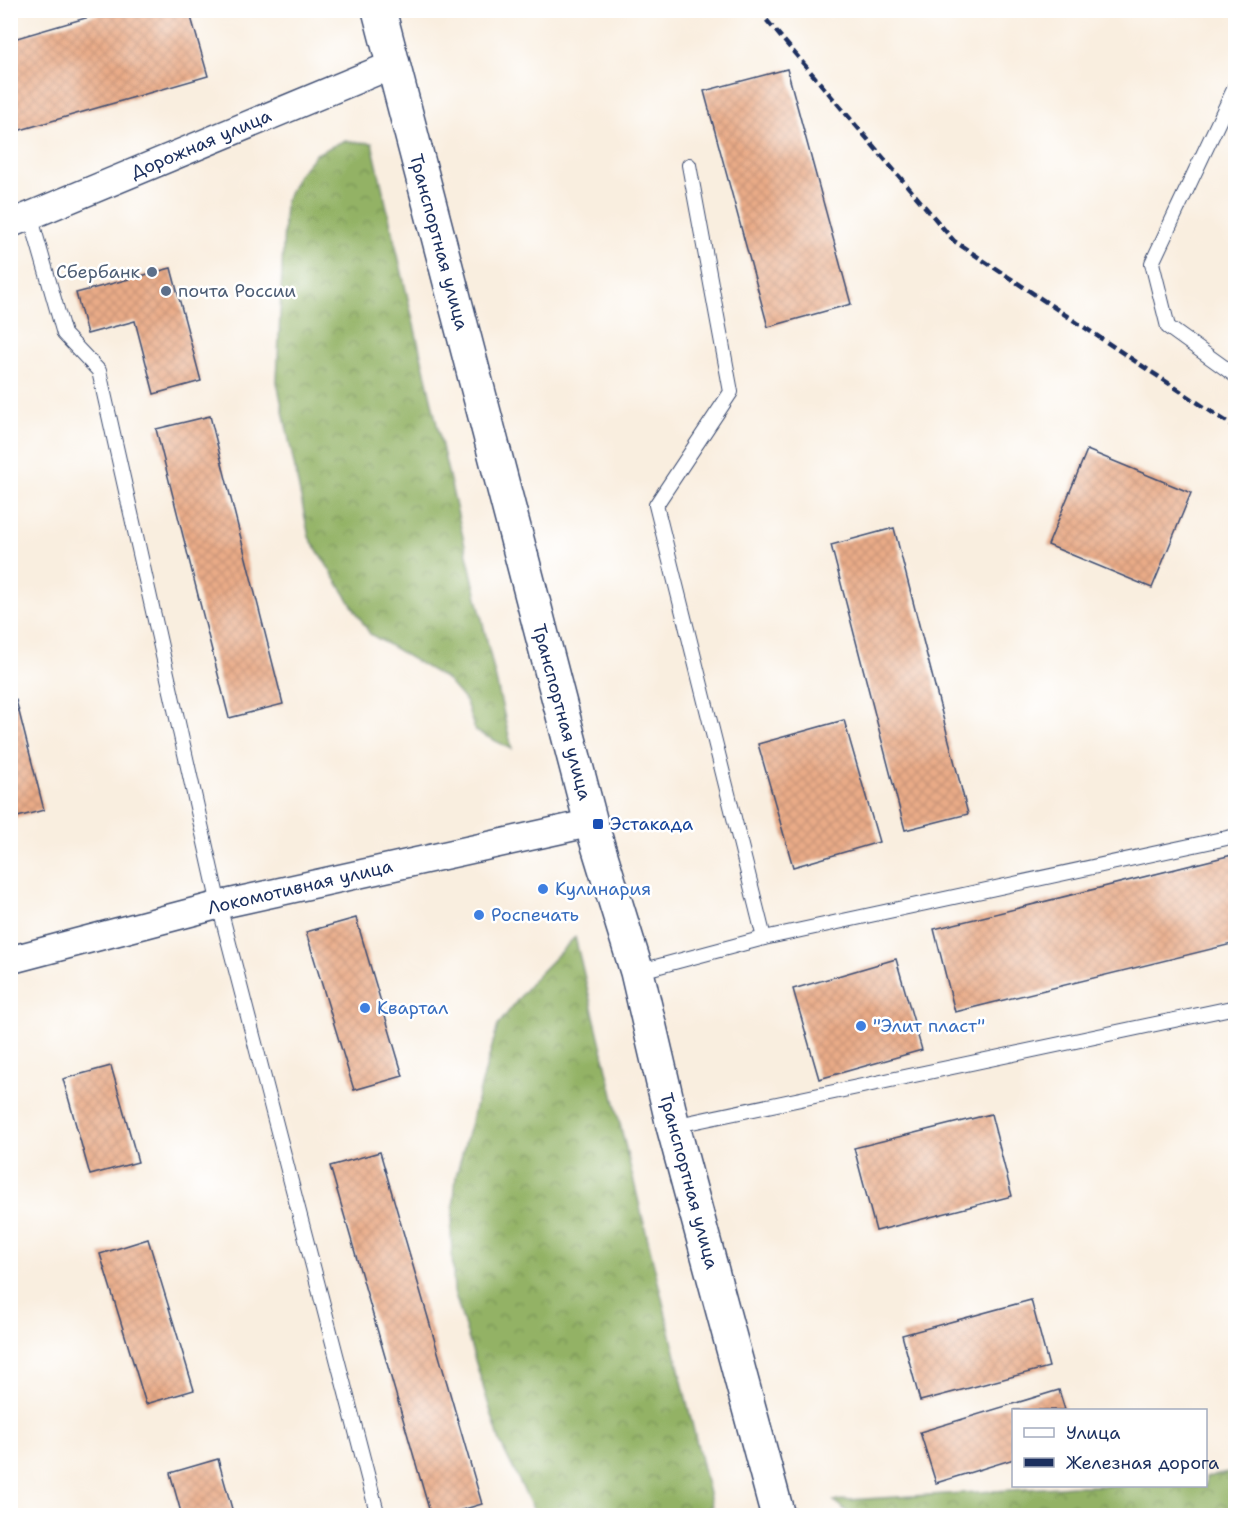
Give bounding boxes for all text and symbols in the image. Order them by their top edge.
street label: Дорожная улица [127,104,275,184]
street label: Транспортная улица [404,151,474,333]
place label: Сбербанк [56,260,140,284]
marker: Сбербанк [145,265,159,279]
place label: почта России [178,279,296,303]
marker: почта России [159,284,173,298]
street label: Транспортная улица [527,621,597,803]
place label: Эстакада [610,812,693,836]
marker: Эстакада [591,817,605,831]
street label: Локомотивная улица [205,854,395,920]
place label: Кулинария [555,877,651,901]
marker: Кулинария [536,882,550,896]
place label: Роспечать [491,903,579,927]
marker: Роспечать [472,908,486,922]
place label: Квартал [377,996,448,1020]
marker: Квартал [358,1001,372,1015]
place label: "Элит пласт" [873,1014,985,1038]
marker: "Элит пласт" [854,1019,868,1033]
street label: Транспортная улица [654,1090,724,1272]
legend [1012,1409,1207,1487]
text: Улица [1066,1421,1120,1445]
text: Железная дорога [1066,1451,1219,1475]

